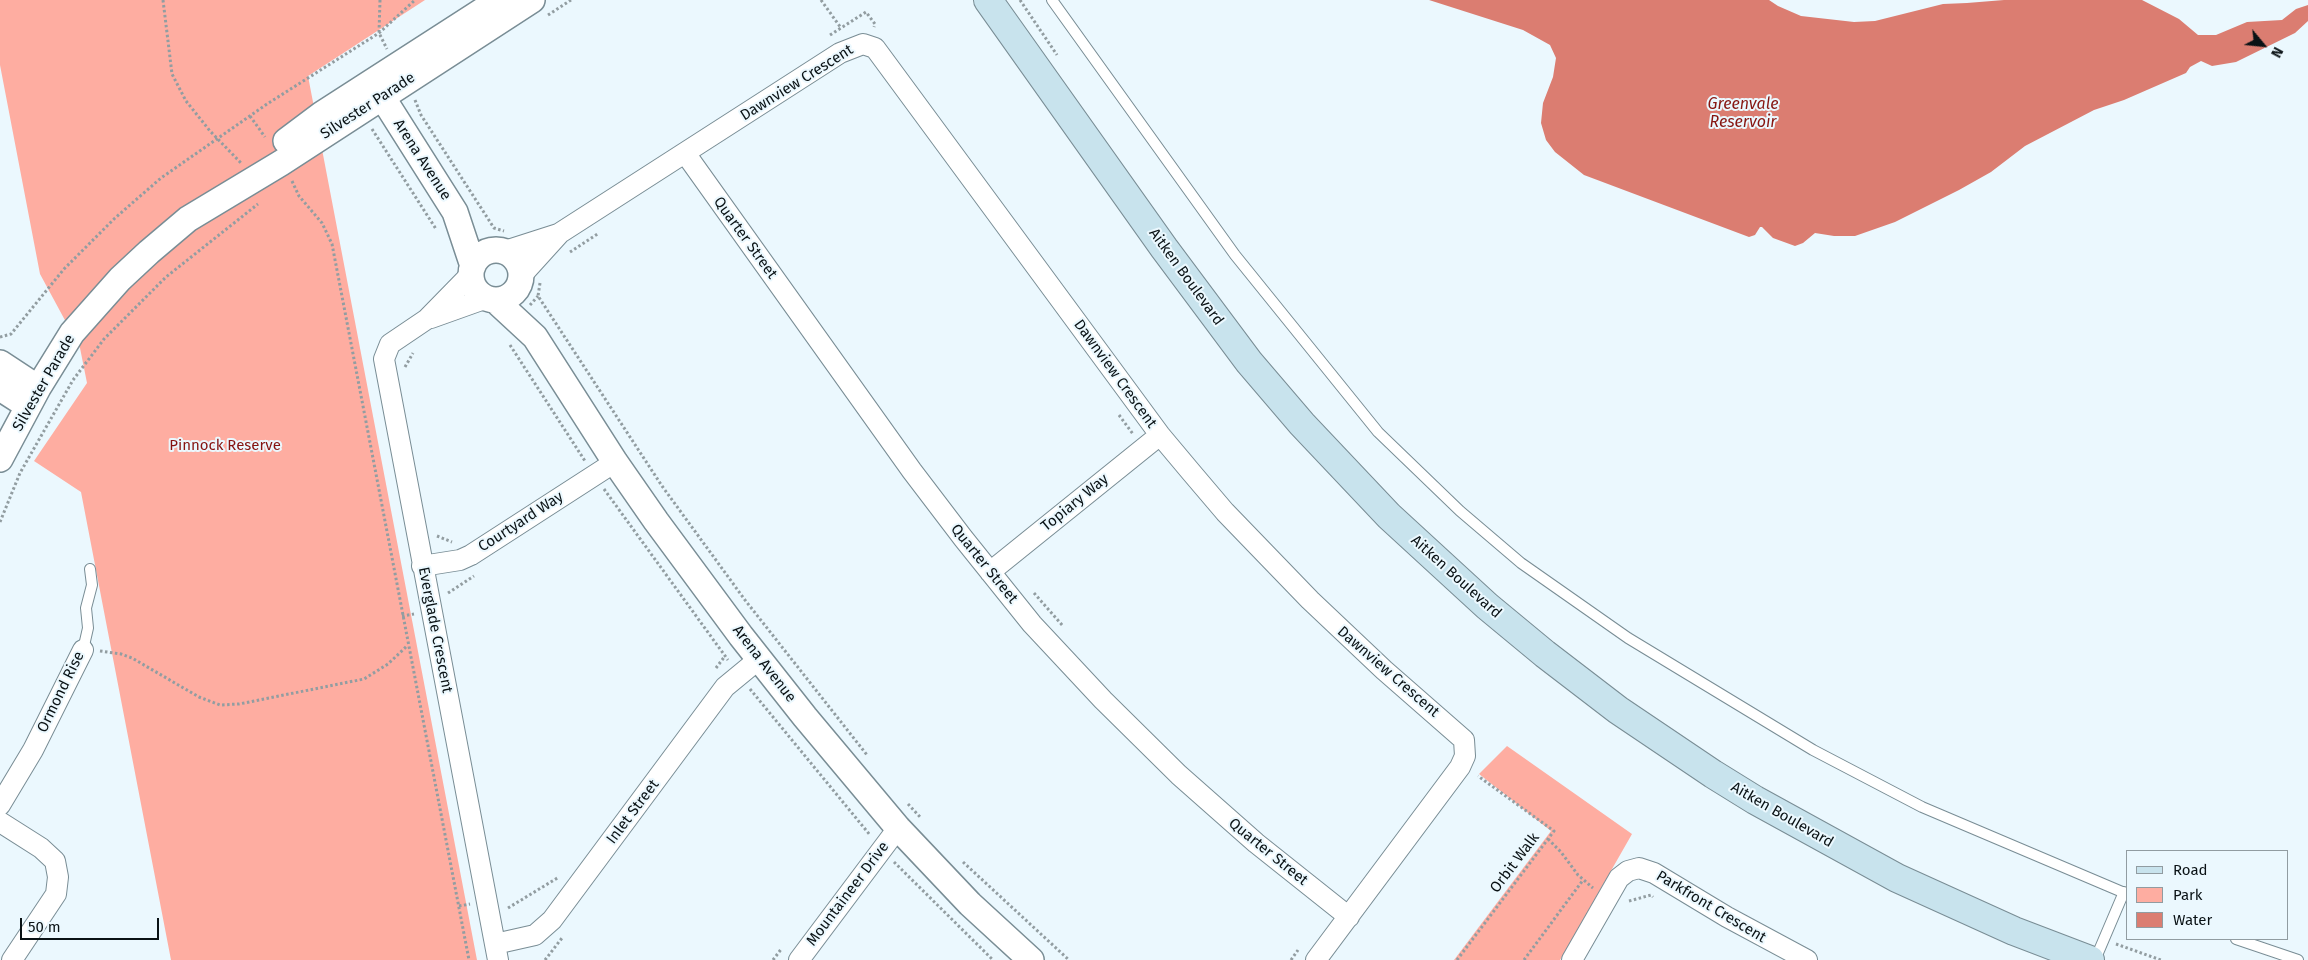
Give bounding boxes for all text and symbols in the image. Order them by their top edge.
north arrow [2238,20,2288,70]
street label: Dawnview Crescent [737,41,857,125]
text: N [2267,44,2286,60]
street label: Silvester Parade [317,69,419,143]
water label: Greenvale Reservoir [1708,95,1778,133]
street label: Arena Avenue [389,116,455,204]
street label: Quarter Street [709,194,781,282]
street label: Aitken Boulevard [1145,225,1227,329]
street label: Dawnview Crescent [1070,316,1160,432]
street label: Silvester Parade [9,331,79,435]
park label: Pinnock Reserve [169,437,281,455]
street label: Topiary Way [1038,470,1112,536]
street label: Courtyard Way [475,488,567,556]
street label: Quarter Street [947,521,1021,607]
street label: Aitken Boulevard [1407,532,1505,622]
street label: Everglade Crescent [414,565,456,695]
street label: Arena Avenue [728,622,800,706]
street label: Dawnview Crescent [1333,623,1443,721]
street label: Ormond Rise [34,649,88,735]
street label: Inlet Street [603,776,663,848]
street label: Aitken Boulevard [1728,778,1836,852]
street label: Quarter Street [1225,815,1311,889]
street label: Orbit Walk [1487,829,1543,897]
street label: Mountaineer Drive [803,838,893,950]
legend [2126,850,2288,940]
text: Road [2173,861,2208,879]
street label: Parkfront Crescent [1653,867,1769,947]
text: Park [2173,886,2203,904]
scale bar [22,908,161,940]
text: Water [2173,911,2212,929]
text: 50 m [28,918,61,936]

